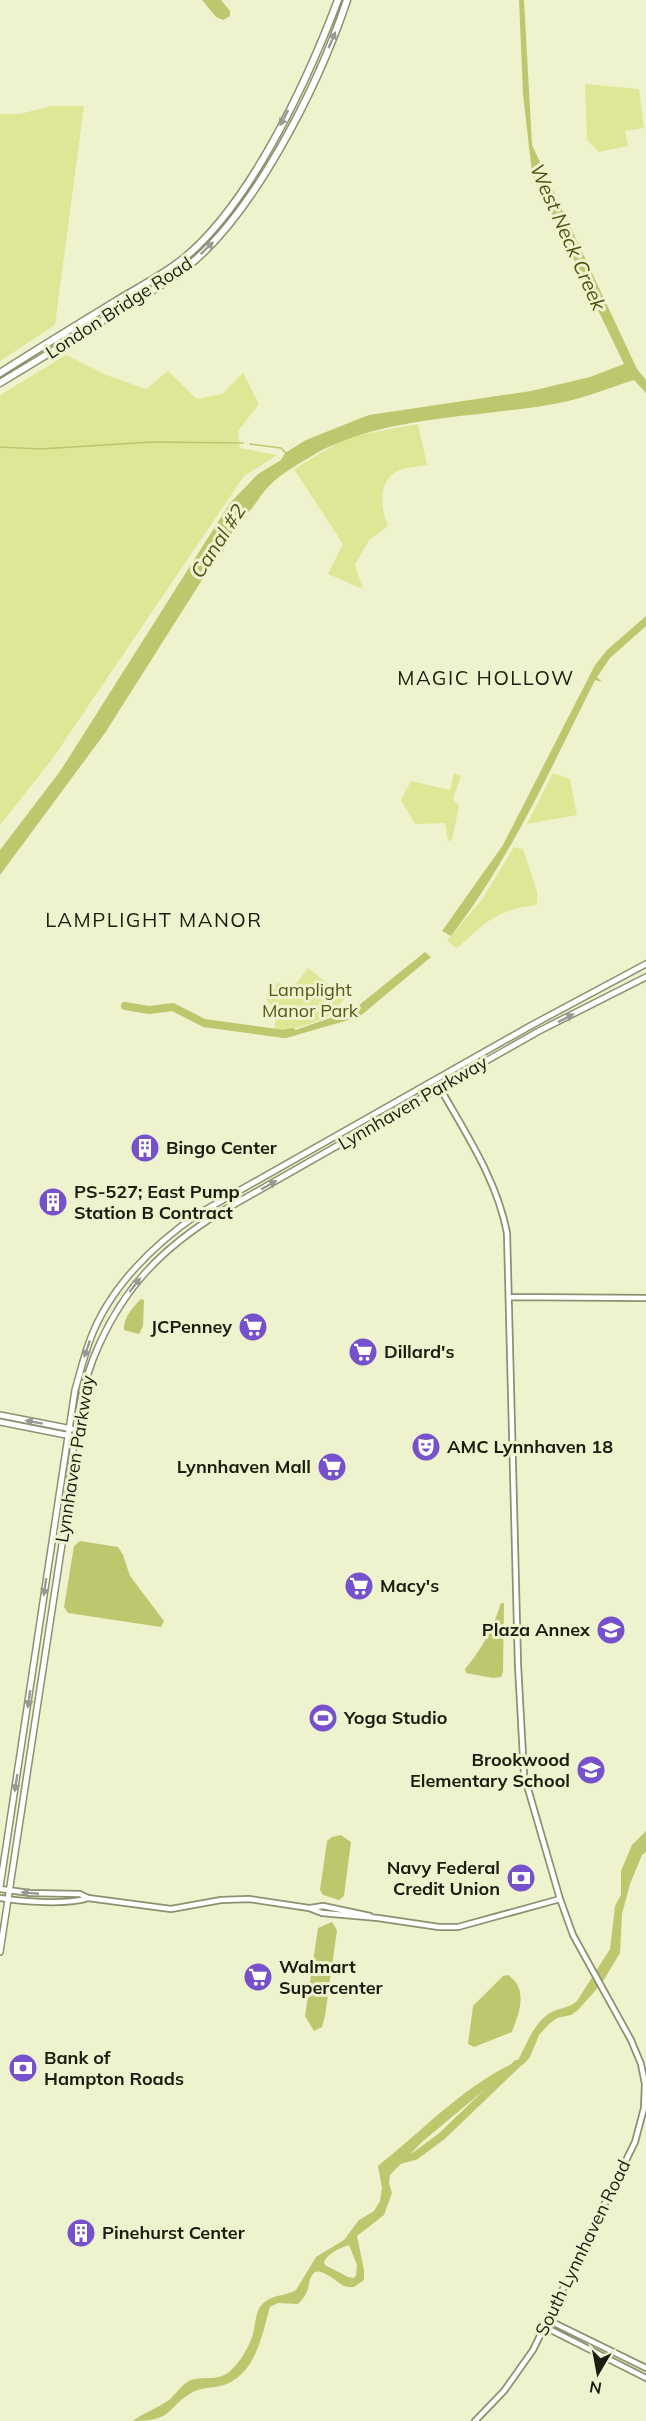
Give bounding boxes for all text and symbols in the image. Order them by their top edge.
one-way arrow [327,31,337,49]
one-way arrow [280,110,289,127]
water label: West Neck Creek [525,159,612,315]
one-way arrow [200,241,215,255]
street label: London Bridge Road [41,252,196,364]
water label: Canal #2 [184,499,251,582]
district label: MAGIC HOLLOW [397,665,575,690]
district label: LAMPLIGHT MANOR [45,907,263,932]
park label: Lamplight Manor Park [262,978,359,1022]
one-way arrow [557,1013,574,1023]
street label: Lynnhaven Parkway [334,1050,492,1155]
building icon: Bingo Center [129,1132,161,1164]
place label: Bingo Center [166,1136,278,1159]
place label: PS-527; East Pump Station B Contract [74,1180,240,1224]
one-way arrow [261,1180,278,1190]
building icon: PS-527; East Pump Station B Contract [37,1186,69,1218]
one-way arrow [128,1277,141,1293]
supermarket icon: JCPenney [237,1311,269,1343]
place label: JCPenney [151,1315,232,1338]
supermarket icon: Dillard's [347,1336,379,1368]
one-way arrow [82,1340,91,1358]
place label: Dillard's [384,1340,454,1363]
street label: Lynnhaven Parkway [50,1373,99,1544]
one-way arrow [24,1417,43,1426]
theatre icon: AMC Lynnhaven 18 [410,1431,442,1463]
place label: AMC Lynnhaven 18 [447,1435,613,1458]
supermarket icon: Lynnhaven Mall [316,1451,348,1483]
place label: Lynnhaven Mall [177,1455,311,1478]
supermarket icon: Macy's [343,1570,375,1602]
place label: Macy's [380,1574,439,1597]
one-way arrow [41,1578,50,1597]
school or university icon: Plaza Annex [595,1614,627,1646]
place label: Plaza Annex [482,1618,591,1641]
one-way arrow [24,1690,33,1709]
sports icon: Yoga Studio [307,1702,339,1734]
place label: Yoga Studio [343,1706,447,1729]
place label: Brookwood Elementary School [410,1748,570,1792]
school or university icon: Brookwood Elementary School [575,1754,607,1786]
one-way arrow [11,1773,20,1792]
place label: Navy Federal Credit Union [387,1856,500,1900]
bank icon: Navy Federal Credit Union [505,1862,537,1894]
one-way arrow [21,1888,40,1898]
place label: Walmart Supercenter [279,1955,383,1999]
supermarket icon: Walmart Supercenter [242,1961,274,1993]
place label: Bank of Hampton Roads [44,2046,184,2090]
bank icon: Bank of Hampton Roads [7,2052,39,2084]
street label: South Lynnhaven Road [530,2156,635,2340]
building icon: Pinehurst Center [65,2217,97,2249]
place label: Pinehurst Center [102,2221,246,2244]
north arrow [568,2343,628,2403]
text: N [588,2377,603,2399]

